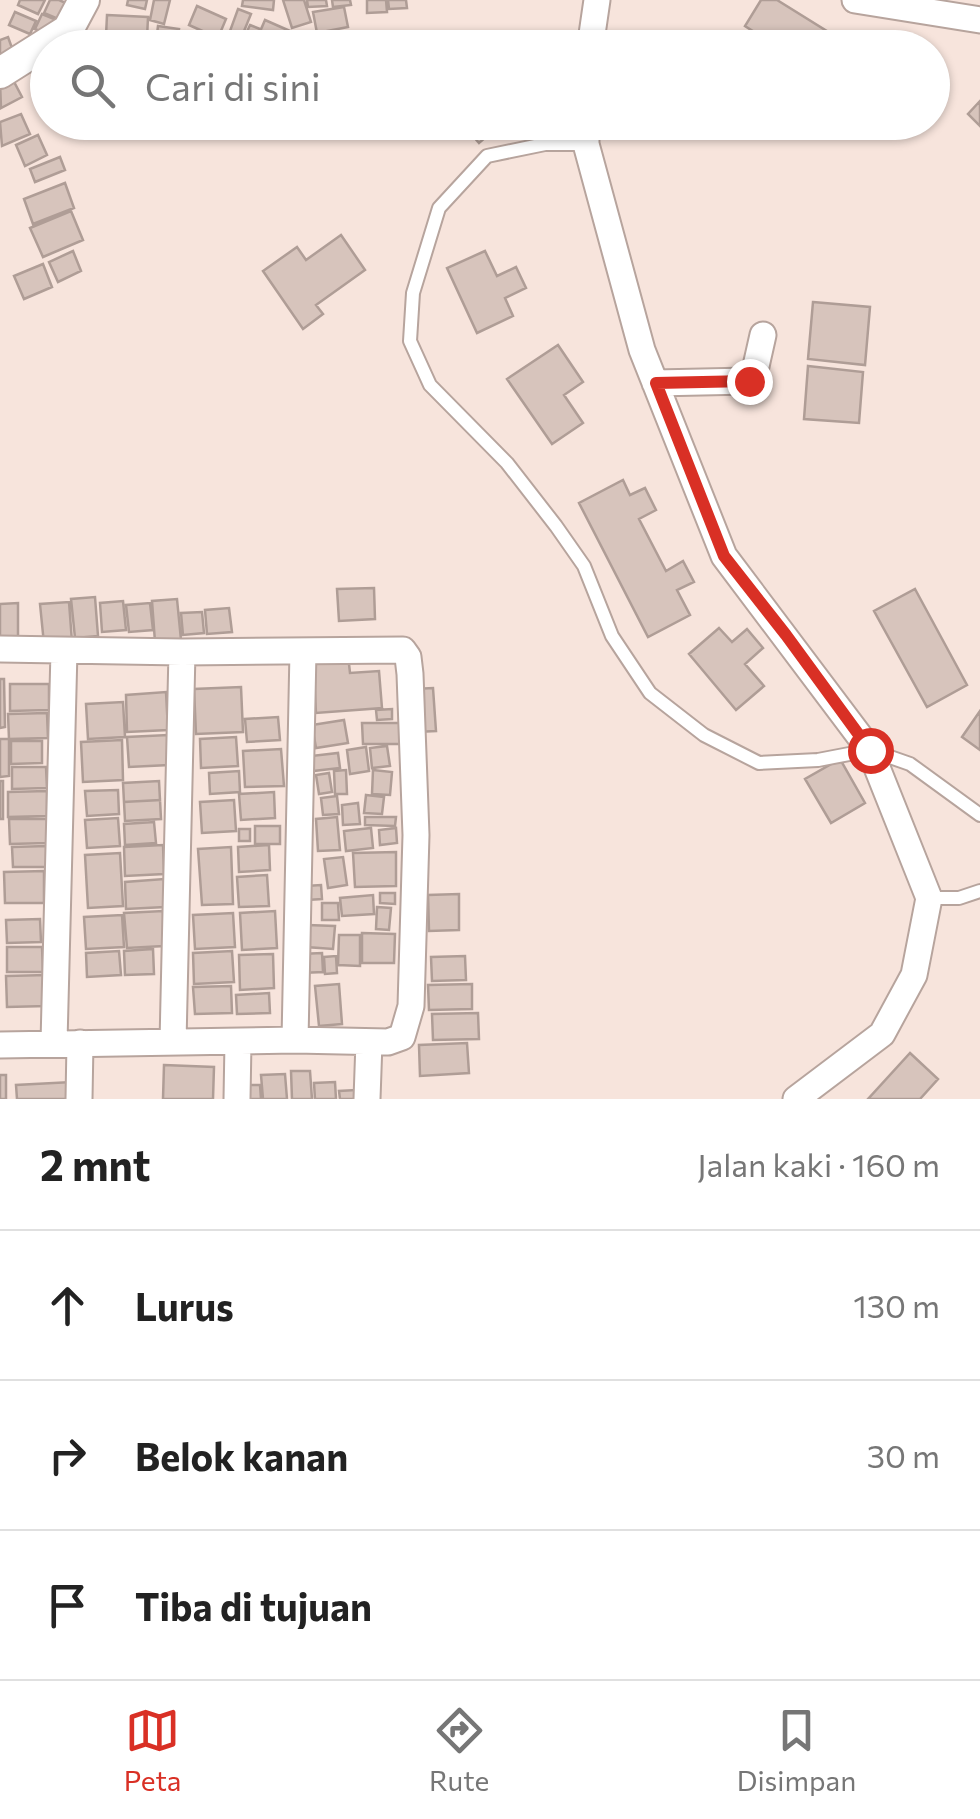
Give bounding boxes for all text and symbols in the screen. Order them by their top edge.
search box [30,30,950,140]
icon: search [65,58,120,113]
text: Cari di sini [145,62,321,109]
route end [727,359,773,405]
route start [848,728,894,774]
text: 2 mnt [40,1138,151,1190]
text: Jalan kaki · 160 m [697,1144,940,1184]
icon: ahead [40,1278,95,1333]
text: Lurus [135,1282,234,1329]
text: 130 m [853,1285,940,1325]
icon: right [40,1428,95,1483]
text: Belok kanan [135,1432,348,1479]
text: 30 m [867,1435,940,1475]
icon: arrive [40,1578,95,1633]
text: Tiba di tujuan [135,1582,372,1629]
tab: Peta [124,1703,182,1797]
tab: Rute [429,1703,489,1797]
tab: Disimpan [737,1703,856,1797]

